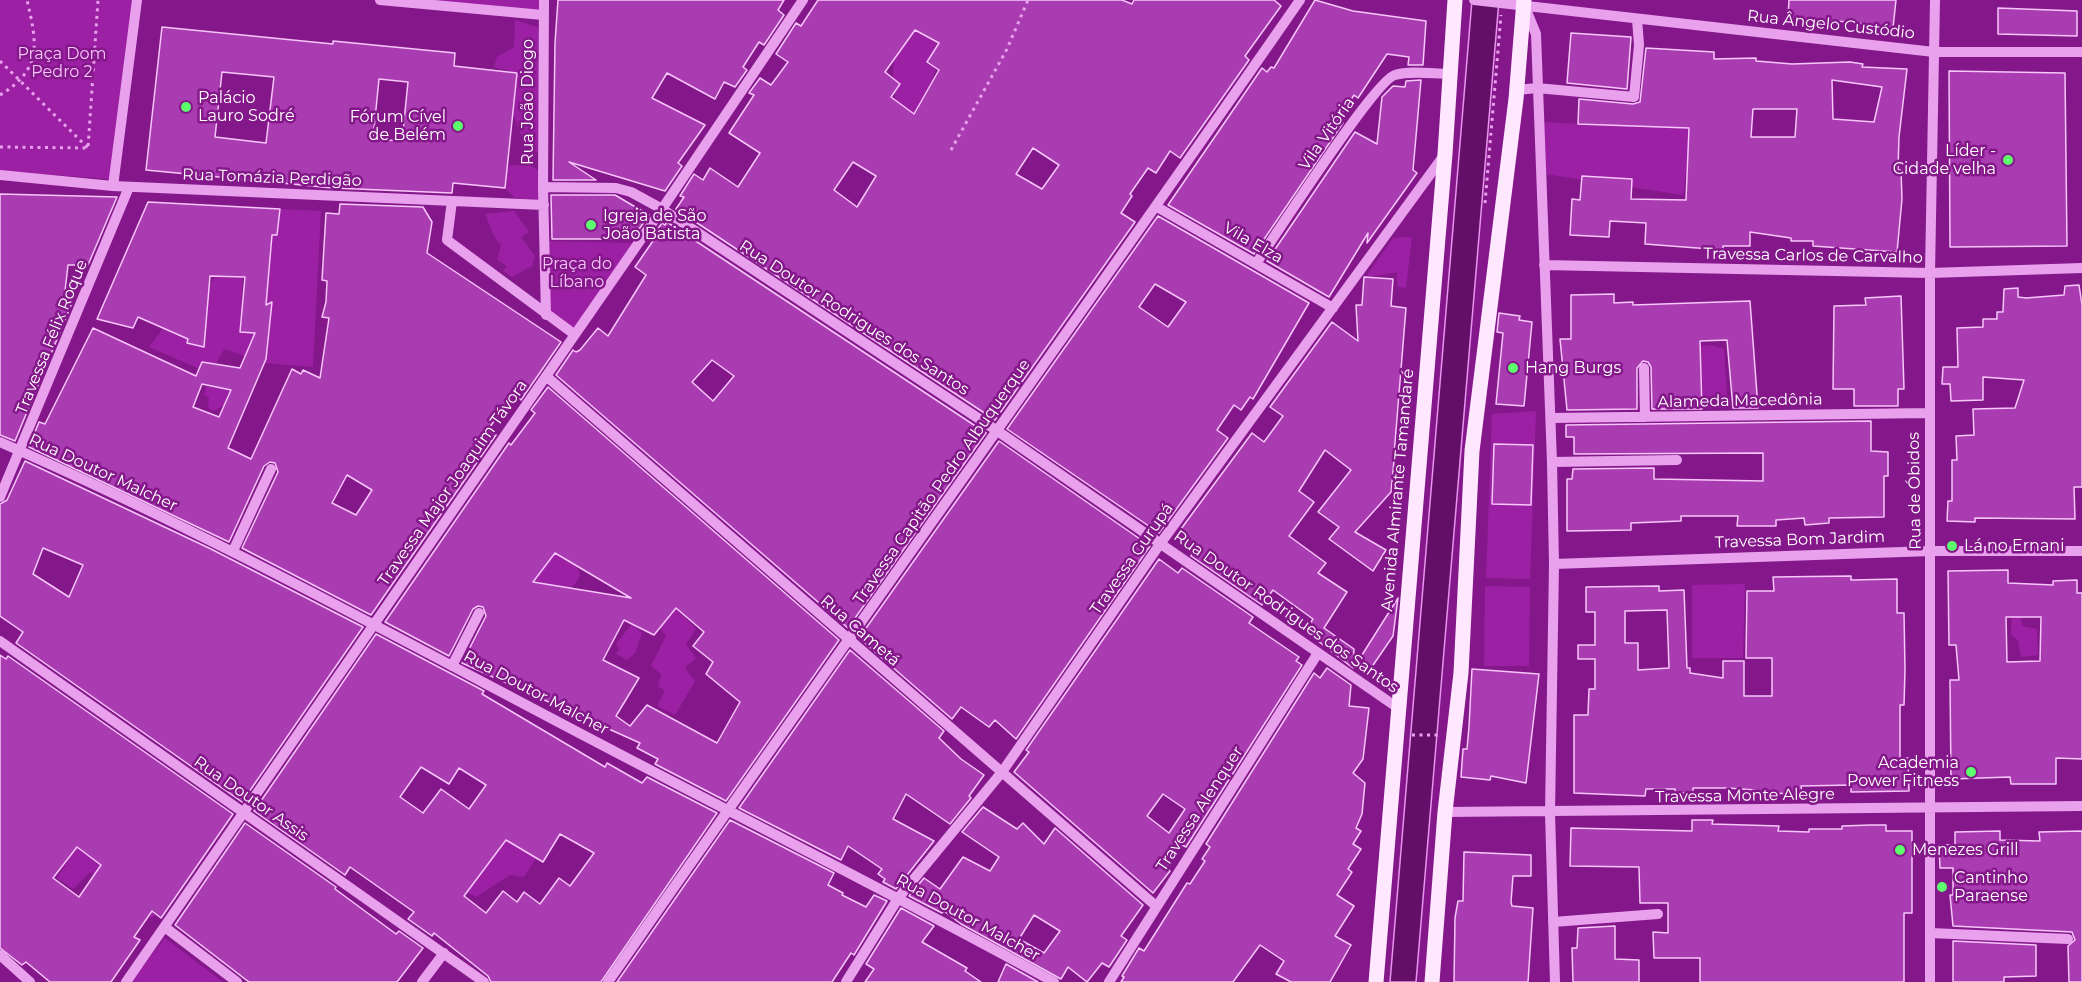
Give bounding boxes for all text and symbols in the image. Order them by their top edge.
street label: Rua Ângelo Custódio [1746,7,1916,43]
street label: Rua João Diogo [518,39,538,165]
park label: Praça Dom Pedro 2 [17,44,107,82]
place label: Palácio Lauro Sodré [198,88,295,126]
street label: Vila Vitória [1295,94,1359,174]
marker: Palácio Lauro Sodré [179,100,193,114]
place label: Fórum Cível de Belém [350,107,446,145]
marker: Fórum Cível de Belém [451,119,465,133]
place label: Líder - Cidade velha [1893,141,1996,179]
marker: Líder - Cidade velha [2001,153,2015,167]
street label: Rua Tomázia Perdigão [182,165,362,191]
place label: Igreja de São João Batista [603,206,707,244]
marker: Igreja de São João Batista [584,218,598,232]
street label: Vila Elza [1220,218,1286,268]
street label: Rua Doutor Rodrigues dos Santos [735,236,973,400]
street label: Travessa Carlos de Carvalho [1703,244,1923,268]
park label: Praça do Líbano [542,254,612,292]
street label: Travessa Félix Roque [12,257,92,417]
street label: Travessa Capitão Pedro Albuquerque [849,356,1035,608]
place label: Hang Burgs [1525,358,1621,378]
marker: Hang Burgs [1506,361,1520,375]
street label: Avenida Almirante Tamandaré [1378,368,1418,612]
street label: Travessa Major Joaquim Távora [374,376,532,590]
street label: Alameda Macedônia [1657,390,1823,412]
street label: Rua Doutor Malcher [26,430,180,516]
street label: Rua de Óbidos [1904,432,1926,550]
street label: Travessa Gurupá [1086,499,1178,619]
street label: Rua Doutor Rodrigues dos Santos [1170,527,1402,697]
street label: Travessa Bom Jardim [1715,527,1885,553]
place label: Lá no Ernani [1964,536,2064,556]
marker: Lá no Ernani [1945,539,1959,553]
street label: Rua Cametá [816,591,904,671]
street label: Rua Doutor Malcher [460,647,612,739]
street label: Travessa Alenquer [1152,743,1248,875]
street label: Rua Doutor Assis [190,752,312,846]
place label: Academia Power Fitness [1847,753,1959,791]
marker: Academia Power Fitness [1964,765,1978,779]
street label: Travessa Monte Alegre [1655,785,1835,807]
place label: Menezes Grill [1912,840,2019,860]
marker: Menezes Grill [1893,843,1907,857]
place label: Cantinho Paraense [1954,868,2028,906]
street label: Rua Doutor Malcher [893,870,1043,966]
marker: Cantinho Paraense [1935,880,1949,894]

